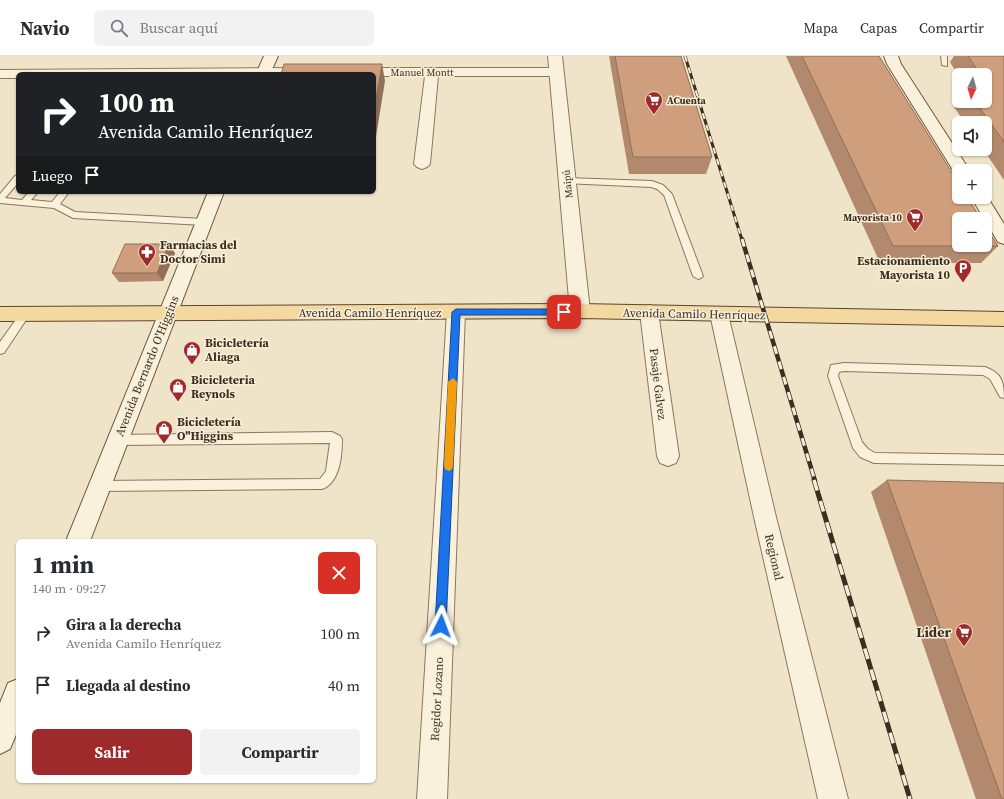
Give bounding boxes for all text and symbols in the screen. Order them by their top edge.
search box [94,10,374,46]
text: Navio [20,15,70,41]
icon: search [108,17,130,39]
text: Buscar aquí [140,17,218,38]
text: Mapa [803,18,838,38]
text: Capas [860,18,897,38]
text: Compartir [919,18,984,38]
street label: Manuel Montt [391,66,454,79]
north arrow [952,68,992,108]
map controls [952,68,992,252]
text: 100 m [98,83,175,121]
icon: right [32,88,84,140]
supermarket icon: ACuenta [644,90,664,115]
place label: ACuenta [667,94,706,107]
button: sound [952,116,992,156]
text: Avenida Camilo Henríquez [98,119,313,144]
icon: arrive [81,164,103,186]
button: + [952,164,992,204]
text: Luego [32,165,73,186]
street label: Maipú [560,169,575,199]
supermarket icon: Mayorista 10 [905,207,925,232]
place label: Mayorista 10 [843,211,903,224]
button: − [952,212,992,252]
place label: Farmacias del Doctor Simi [160,237,237,267]
pharmacy icon: Farmacias del Doctor Simi [137,242,157,267]
place label: Estacionamiento Mayorista 10 [857,253,950,283]
parking icon: Estacionamiento Mayorista 10 [953,258,973,283]
street label: Avenida Bernardo O'Higgins [111,293,183,439]
pin [547,295,581,329]
icon: arrive [553,301,575,323]
street label: Avenida Camilo Henríquez [298,305,442,321]
street label: Avenida Camilo Henríquez [622,305,766,323]
place label: Bicicletería Aliaga [205,335,269,365]
shop icon: Bicicletería Aliaga [182,340,202,365]
street label: Pasaje Galvez [646,347,670,421]
place label: Bicicleteria Reynols [191,372,255,402]
shop icon: Bicicleteria Reynols [168,377,188,402]
place label: Bicicletería O"Higgins [177,414,241,444]
shop icon: Bicicletería O"Higgins [154,419,174,444]
street label: Regional [761,532,787,582]
text: 1 min [32,548,94,581]
button: close [318,552,360,594]
text: 140 m · 09:27 [32,580,106,597]
position arrow [420,605,462,647]
text: Gira a la derecha [66,614,181,635]
icon: right [32,622,54,644]
place label: Lider [916,622,951,642]
supermarket icon: Lider [954,622,974,647]
text: 100 m [320,623,360,644]
text: Avenida Camilo Henríquez [66,635,221,652]
street label: Regidor Lozano [427,656,447,741]
icon: arrive [32,674,54,696]
text: Llegada al destino [66,675,191,696]
text: 40 m [328,675,360,696]
button: Salir [32,729,192,775]
button: Compartir [200,729,360,775]

